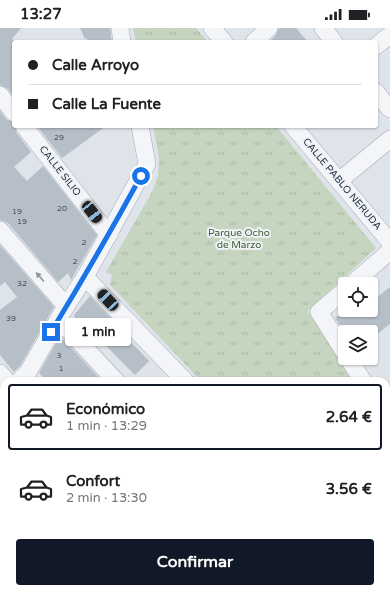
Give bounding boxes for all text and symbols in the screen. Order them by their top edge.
text: 13:27 [20,5,62,23]
text: Calle Arroyo [52,56,139,74]
text: Calle La Fuente [52,95,161,113]
house number: 29 [54,133,64,142]
street label: CALLE PABLO NERUDA [300,136,384,232]
street label: CALLE SILIO [37,143,83,199]
route start [132,167,150,185]
car [80,199,104,225]
house number: 20 [57,204,67,213]
house number: 19 [12,207,22,216]
house number: 19 [17,217,27,226]
park label: Parque Ocho de Marzo [208,227,270,251]
house number: 2 [81,238,87,247]
house number: 2 [72,257,78,266]
one-way arrow [36,271,45,282]
map controls [338,277,378,365]
button: locate [338,277,378,317]
house number: 32 [17,279,27,288]
car [95,287,121,313]
house number: 39 [6,314,16,323]
callout: 1 min [65,318,131,346]
route end [42,323,60,341]
text: 1 min [81,324,115,340]
button: layers [338,325,378,365]
house number: 3 [56,351,62,360]
house number: 1 [58,364,64,373]
icon: car [18,399,54,435]
text: Económico [66,400,145,418]
text: 2.64 € [326,408,372,426]
text: 1 min · 13:29 [66,418,147,434]
icon: car [18,471,54,507]
text: Confort [66,472,120,490]
text: 3.56 € [326,480,372,498]
text: 2 min · 13:30 [66,490,147,506]
button: Confirmar [16,539,374,585]

